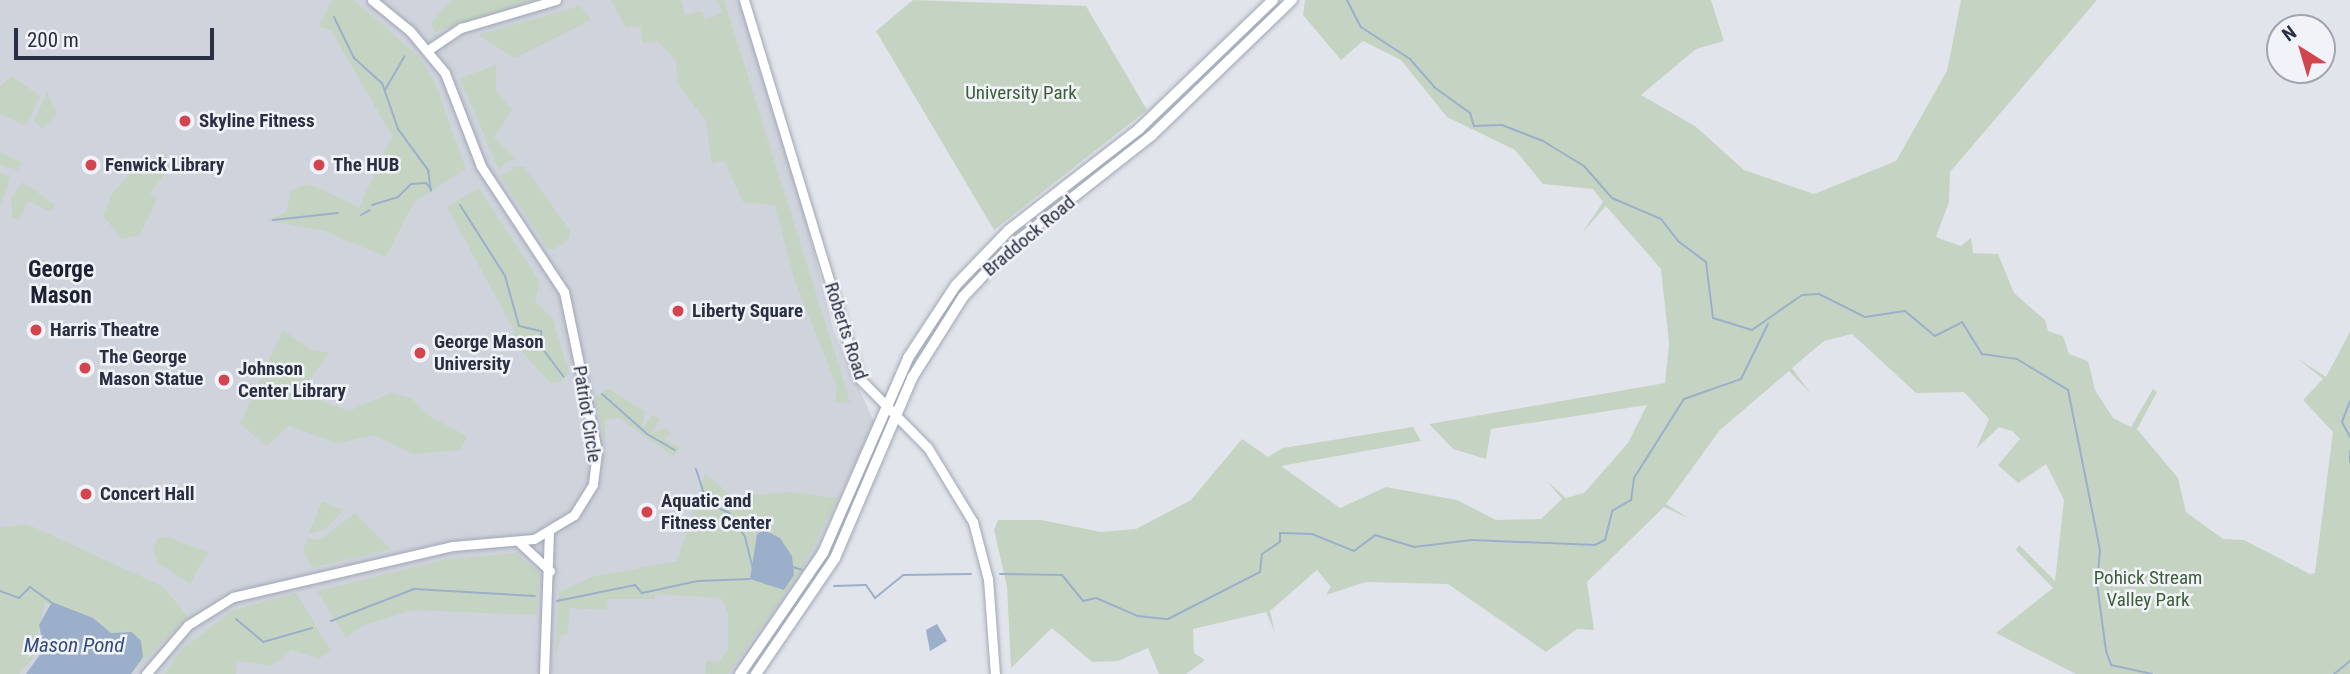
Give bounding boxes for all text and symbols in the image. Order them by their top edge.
scale bar [18,14,217,58]
north arrow [2266,14,2336,84]
text: N [2278,21,2301,46]
text: 200 m [27,28,79,52]
park label: University Park [965,82,1077,104]
place label: Skyline Fitness [199,110,315,132]
marker: Skyline Fitness [177,113,193,129]
place label: Fenwick Library [105,154,224,176]
place label: The HUB [333,154,399,176]
marker: Fenwick Library [83,157,99,173]
marker: The HUB [311,157,327,173]
street label: Braddock Road [978,191,1080,281]
district label: George Mason [28,256,94,310]
street label: Roberts Road [820,279,872,383]
place label: Liberty Square [692,300,803,322]
marker: Liberty Square [670,303,686,319]
place label: Harris Theatre [50,319,160,341]
marker: Harris Theatre [28,322,44,338]
place label: George Mason University [434,331,544,375]
marker: George Mason University [412,345,428,361]
place label: The George Mason Statue [99,346,203,390]
place label: Johnson Center Library [238,358,346,402]
marker: The George Mason Statue [77,360,93,376]
street label: Patriot Circle [568,364,606,464]
marker: Johnson Center Library [216,372,232,388]
place label: Concert Hall [100,483,195,505]
marker: Concert Hall [78,486,94,502]
place label: Aquatic and Fitness Center [661,490,771,534]
marker: Aquatic and Fitness Center [639,504,655,520]
park label: Pohick Stream Valley Park [2094,567,2202,611]
water label: Mason Pond [24,632,124,658]

